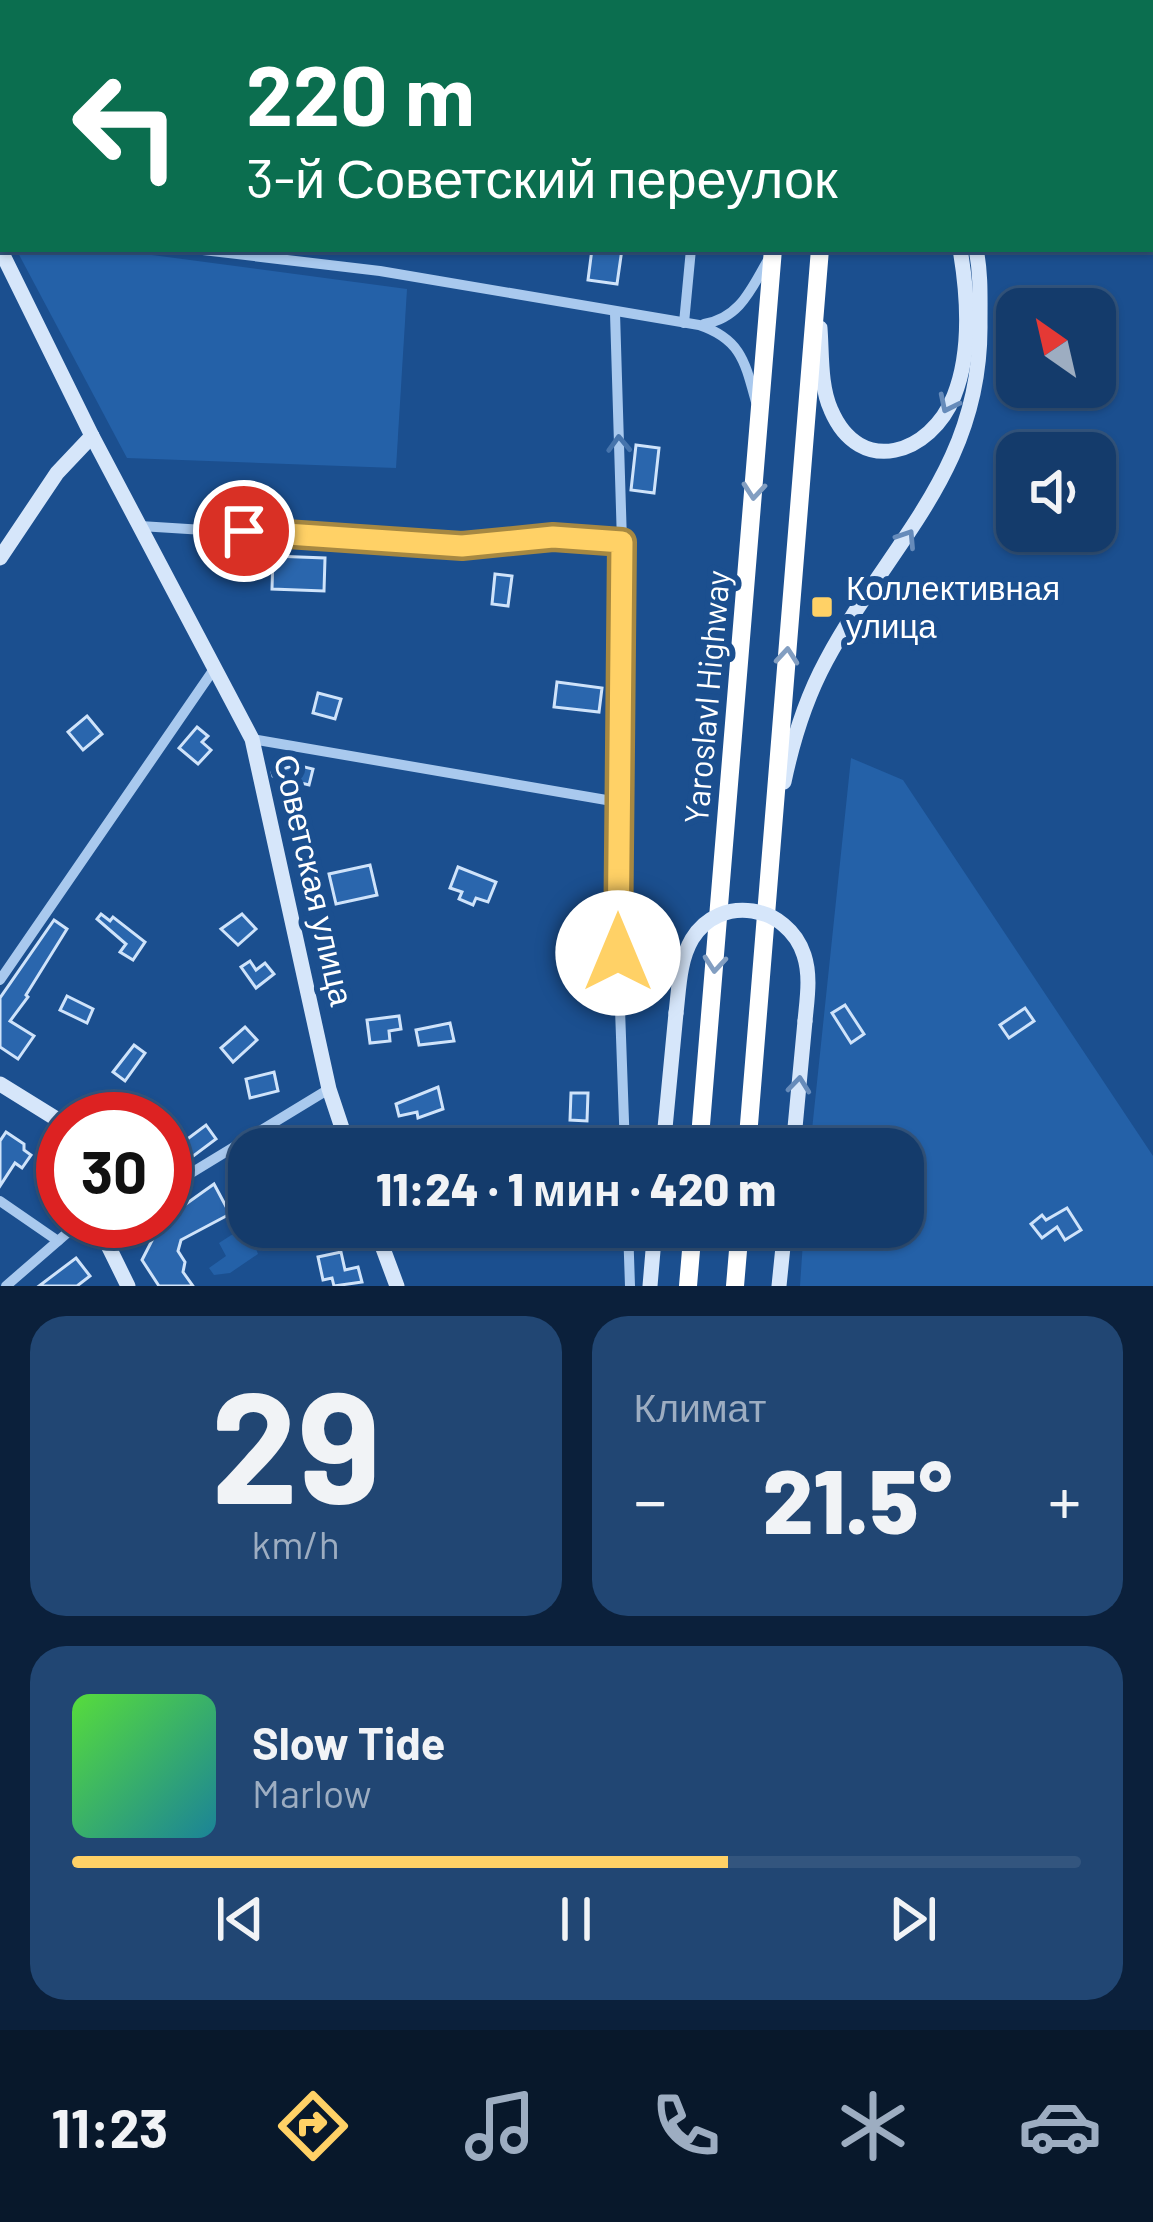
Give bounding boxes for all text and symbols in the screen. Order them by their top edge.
text: 220 m [246,42,475,143]
icon: left [48,48,204,204]
text: 3-й Советский переулок [246,144,838,209]
north arrow [996,288,1116,408]
map controls [996,288,1116,552]
one-way arrow [939,392,962,414]
button: sound [996,432,1116,552]
one-way arrow [606,434,632,453]
pin [193,480,295,582]
one-way arrow [741,482,767,501]
icon: arrive [211,498,277,564]
one-way arrow [892,530,914,552]
place label: Коллективная улица [846,567,1060,645]
street label: Yaroslavl Highway [675,568,737,825]
marker: Коллективная улица [809,594,835,620]
one-way arrow [774,646,800,665]
street label: Советская улица [267,750,363,1010]
position arrow [555,890,681,1016]
one-way arrow [703,955,728,974]
one-way arrow [786,1075,811,1094]
speed limit sign: 30 [36,1092,192,1248]
text: 11:24 · 1 мин · 420 m [376,1161,776,1215]
text: 29 [211,1348,381,1535]
text: Климат [634,1383,766,1430]
text: 21.5° [762,1444,952,1552]
text: − [634,1459,667,1538]
text: + [1048,1459,1081,1538]
text: km/h [252,1520,340,1567]
text: Slow Tide [252,1715,445,1769]
text: Marlow [252,1769,372,1816]
icon: previous [207,1886,273,1952]
icon: pause [543,1886,609,1952]
icon: next [880,1886,946,1952]
icon: directions [271,2084,355,2168]
icon: music [458,2084,542,2168]
icon: phone [644,2084,728,2168]
icon: climate [831,2084,915,2168]
icon: car [1018,2084,1102,2168]
text: 11:23 [51,2094,168,2159]

